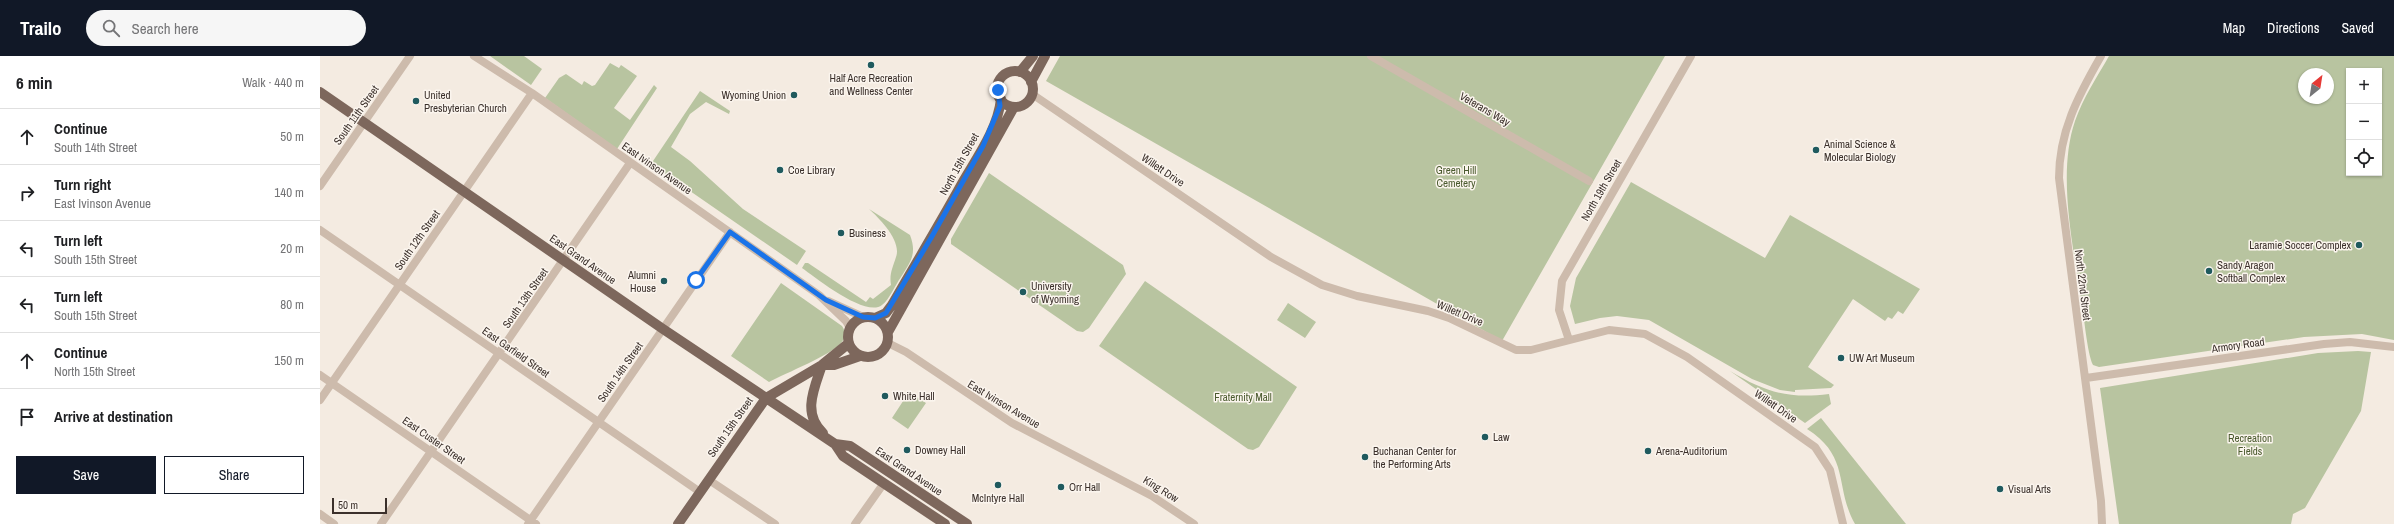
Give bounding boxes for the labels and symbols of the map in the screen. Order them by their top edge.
marker: Half Acre Recreation and Wellness Center [866,60,876,70]
north arrow [2298,68,2334,104]
place label: Half Acre Recreation and Wellness Center [829,71,913,98]
route end [989,81,1007,99]
street label: South 11th Street [330,82,382,148]
place label: United Presbyterian Church [424,88,507,115]
place label: Wyoming Union [721,88,786,102]
street label: Veterans Way [1457,89,1513,129]
marker: Wyoming Union [789,90,799,100]
marker: United Presbyterian Church [411,96,421,106]
street label: North 15th Street [936,130,982,197]
place label: Animal Science & Molecular Biology [1823,137,1896,164]
street label: East Ivinson Avenue [619,139,695,197]
marker: Animal Science & Molecular Biology [1811,145,1821,155]
street label: Willett Drive [1139,150,1187,190]
street label: North 19th Street [1578,156,1624,223]
place label: Coe Library [788,163,836,177]
park label: Green Hill Cemetery [1436,163,1476,190]
marker: Coe Library [775,165,785,175]
street label: South 12th Street [391,207,443,273]
place label: Business [849,226,887,240]
marker: Business [836,228,846,238]
street label: East Grand Avenue [547,231,619,287]
place label: Laramie Soccer Complex [2249,238,2351,252]
marker: Laramie Soccer Complex [2354,240,2364,250]
street label: North 22nd Street [2072,249,2094,322]
place label: Sandy Aragon Softball Complex [2217,258,2286,285]
street label: South 13th Street [499,265,551,331]
marker: Sandy Aragon Softball Complex [2204,266,2214,276]
place label: Alumni House [627,268,656,295]
route start [687,271,705,289]
marker: Alumni House [659,276,669,286]
place label: University of Wyoming [1031,279,1079,306]
marker: University of Wyoming [1018,287,1028,297]
street label: Willett Drive [1435,297,1485,329]
street label: East Garfield Street [480,324,553,381]
street label: Armory Road [2210,334,2265,356]
street label: South 14th Street [594,339,646,405]
place label: UW Art Museum [1849,351,1915,365]
marker: UW Art Museum [1836,353,1846,363]
street label: East Ivinson Avenue [965,377,1043,431]
street label: Willett Drive [1752,386,1800,426]
place label: White Hall [893,389,935,403]
park label: Fraternity Mall [1214,390,1272,404]
marker: White Hall [880,391,890,401]
street label: South 15th Street [704,394,756,460]
street label: East Custer Street [400,413,469,467]
place label: Law [1493,430,1510,444]
park label: Recreation Fields [2228,431,2272,458]
marker: Law [1480,432,1490,442]
street label: East Grand Avenue [873,443,945,499]
place label: Downey Hall [915,443,966,457]
place label: Buchanan Center for the Performing Arts [1373,444,1456,471]
place label: Arena-Auditorium [1655,444,1727,458]
marker: Downey Hall [902,445,912,455]
marker: Arena-Auditorium [1643,446,1653,456]
marker: Buchanan Center for the Performing Arts [1360,452,1370,462]
street label: King Row [1141,473,1182,506]
marker: McIntyre Hall [993,480,1003,490]
place label: Orr Hall [1069,480,1100,494]
marker: Orr Hall [1056,482,1066,492]
place label: Visual Arts [2008,482,2051,496]
marker: Visual Arts [1995,484,2005,494]
place label: McIntyre Hall [972,491,1024,505]
scale bar [332,496,387,515]

